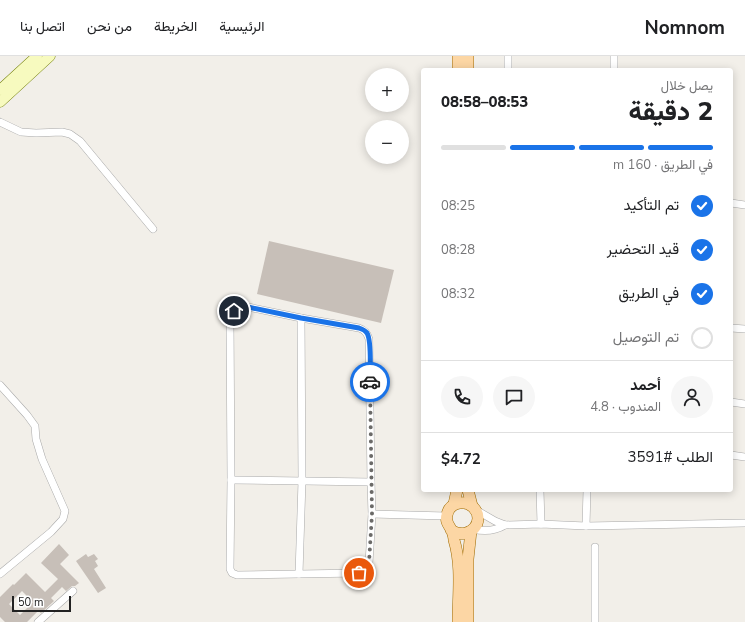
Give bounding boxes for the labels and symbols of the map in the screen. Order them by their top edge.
pin [217,294,251,328]
courier [350,362,390,402]
pin [342,556,376,590]
scale bar [12,594,71,613]

